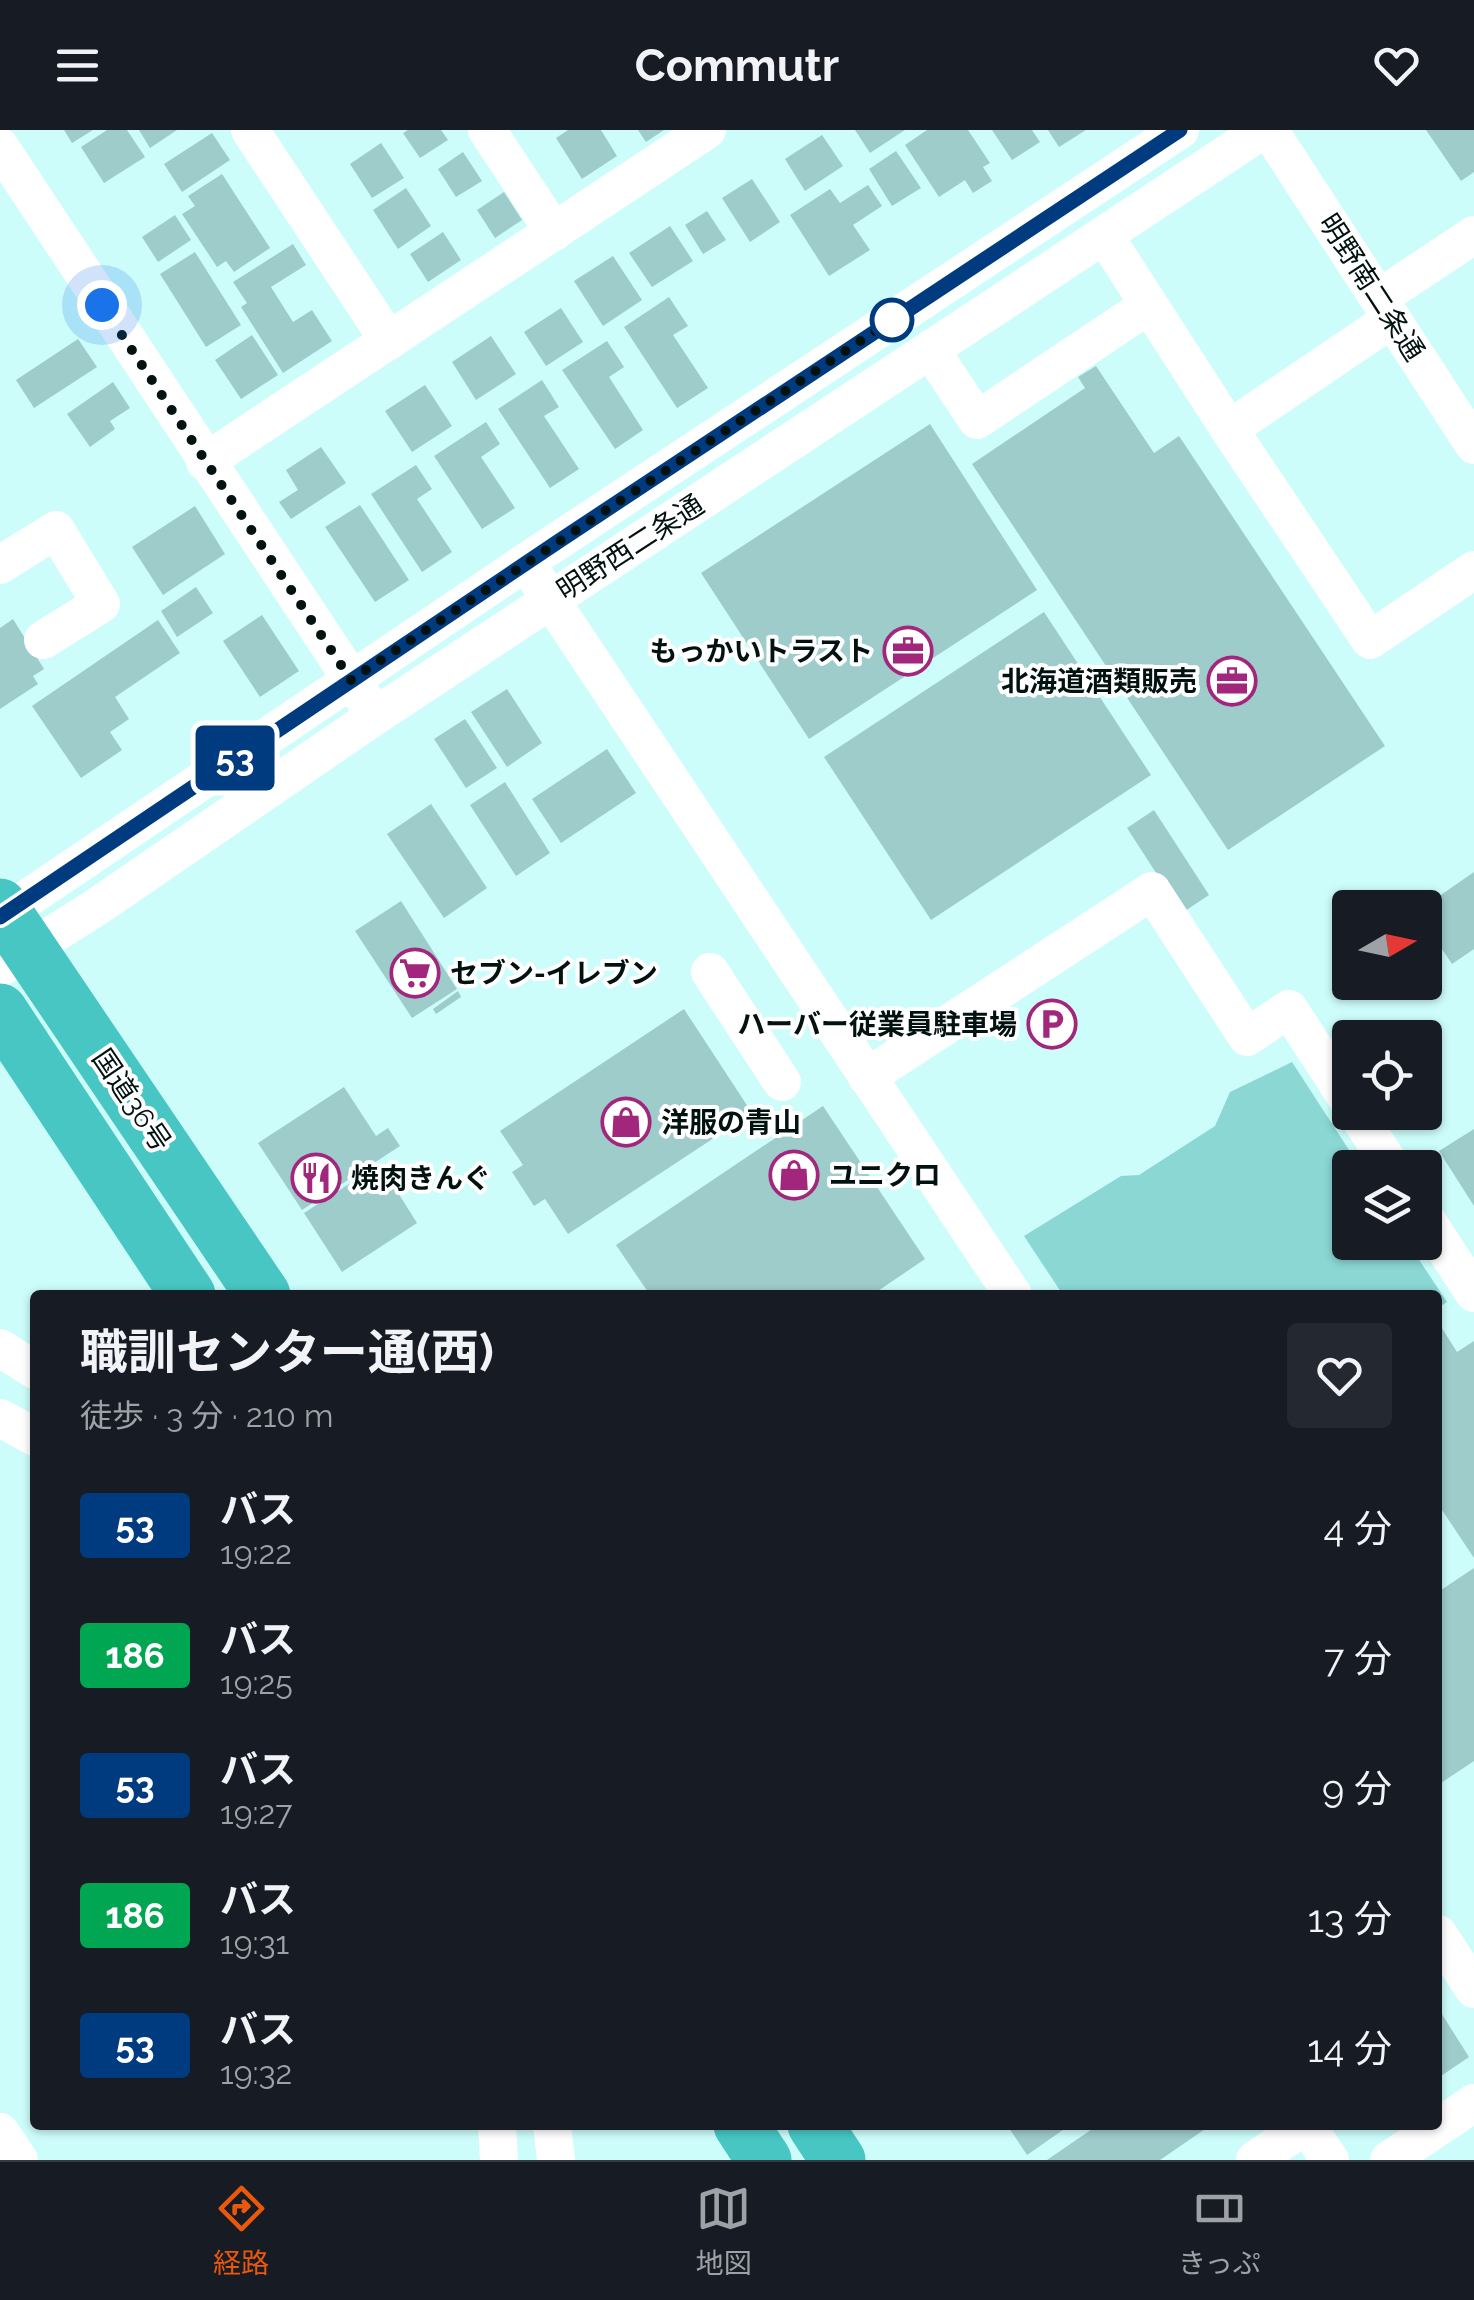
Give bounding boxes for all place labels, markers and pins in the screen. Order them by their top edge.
unlabelled marker [871,299,913,341]
office icon: もっかいトラスト [882,625,934,677]
place label: もっかいトラスト [650,635,873,668]
office icon: 北海道酒類販売 [1206,655,1258,707]
place label: 北海道酒類販売 [1001,665,1197,698]
supermarket icon: セブン-イレブン [389,947,441,999]
place label: セブン-イレブン [450,957,658,990]
parking icon: ハーバー従業員駐車場 [1026,998,1078,1050]
place label: ハーバー従業員駐車場 [737,1008,1017,1041]
shop icon: 洋服の青山 [600,1096,652,1148]
place label: 洋服の青山 [661,1106,801,1139]
shop icon: ユニクロ [768,1149,820,1201]
restaurant icon: 焼肉きんぐ [290,1152,342,1204]
place label: ユニクロ [829,1159,941,1192]
place label: 焼肉きんぐ [351,1162,491,1195]

